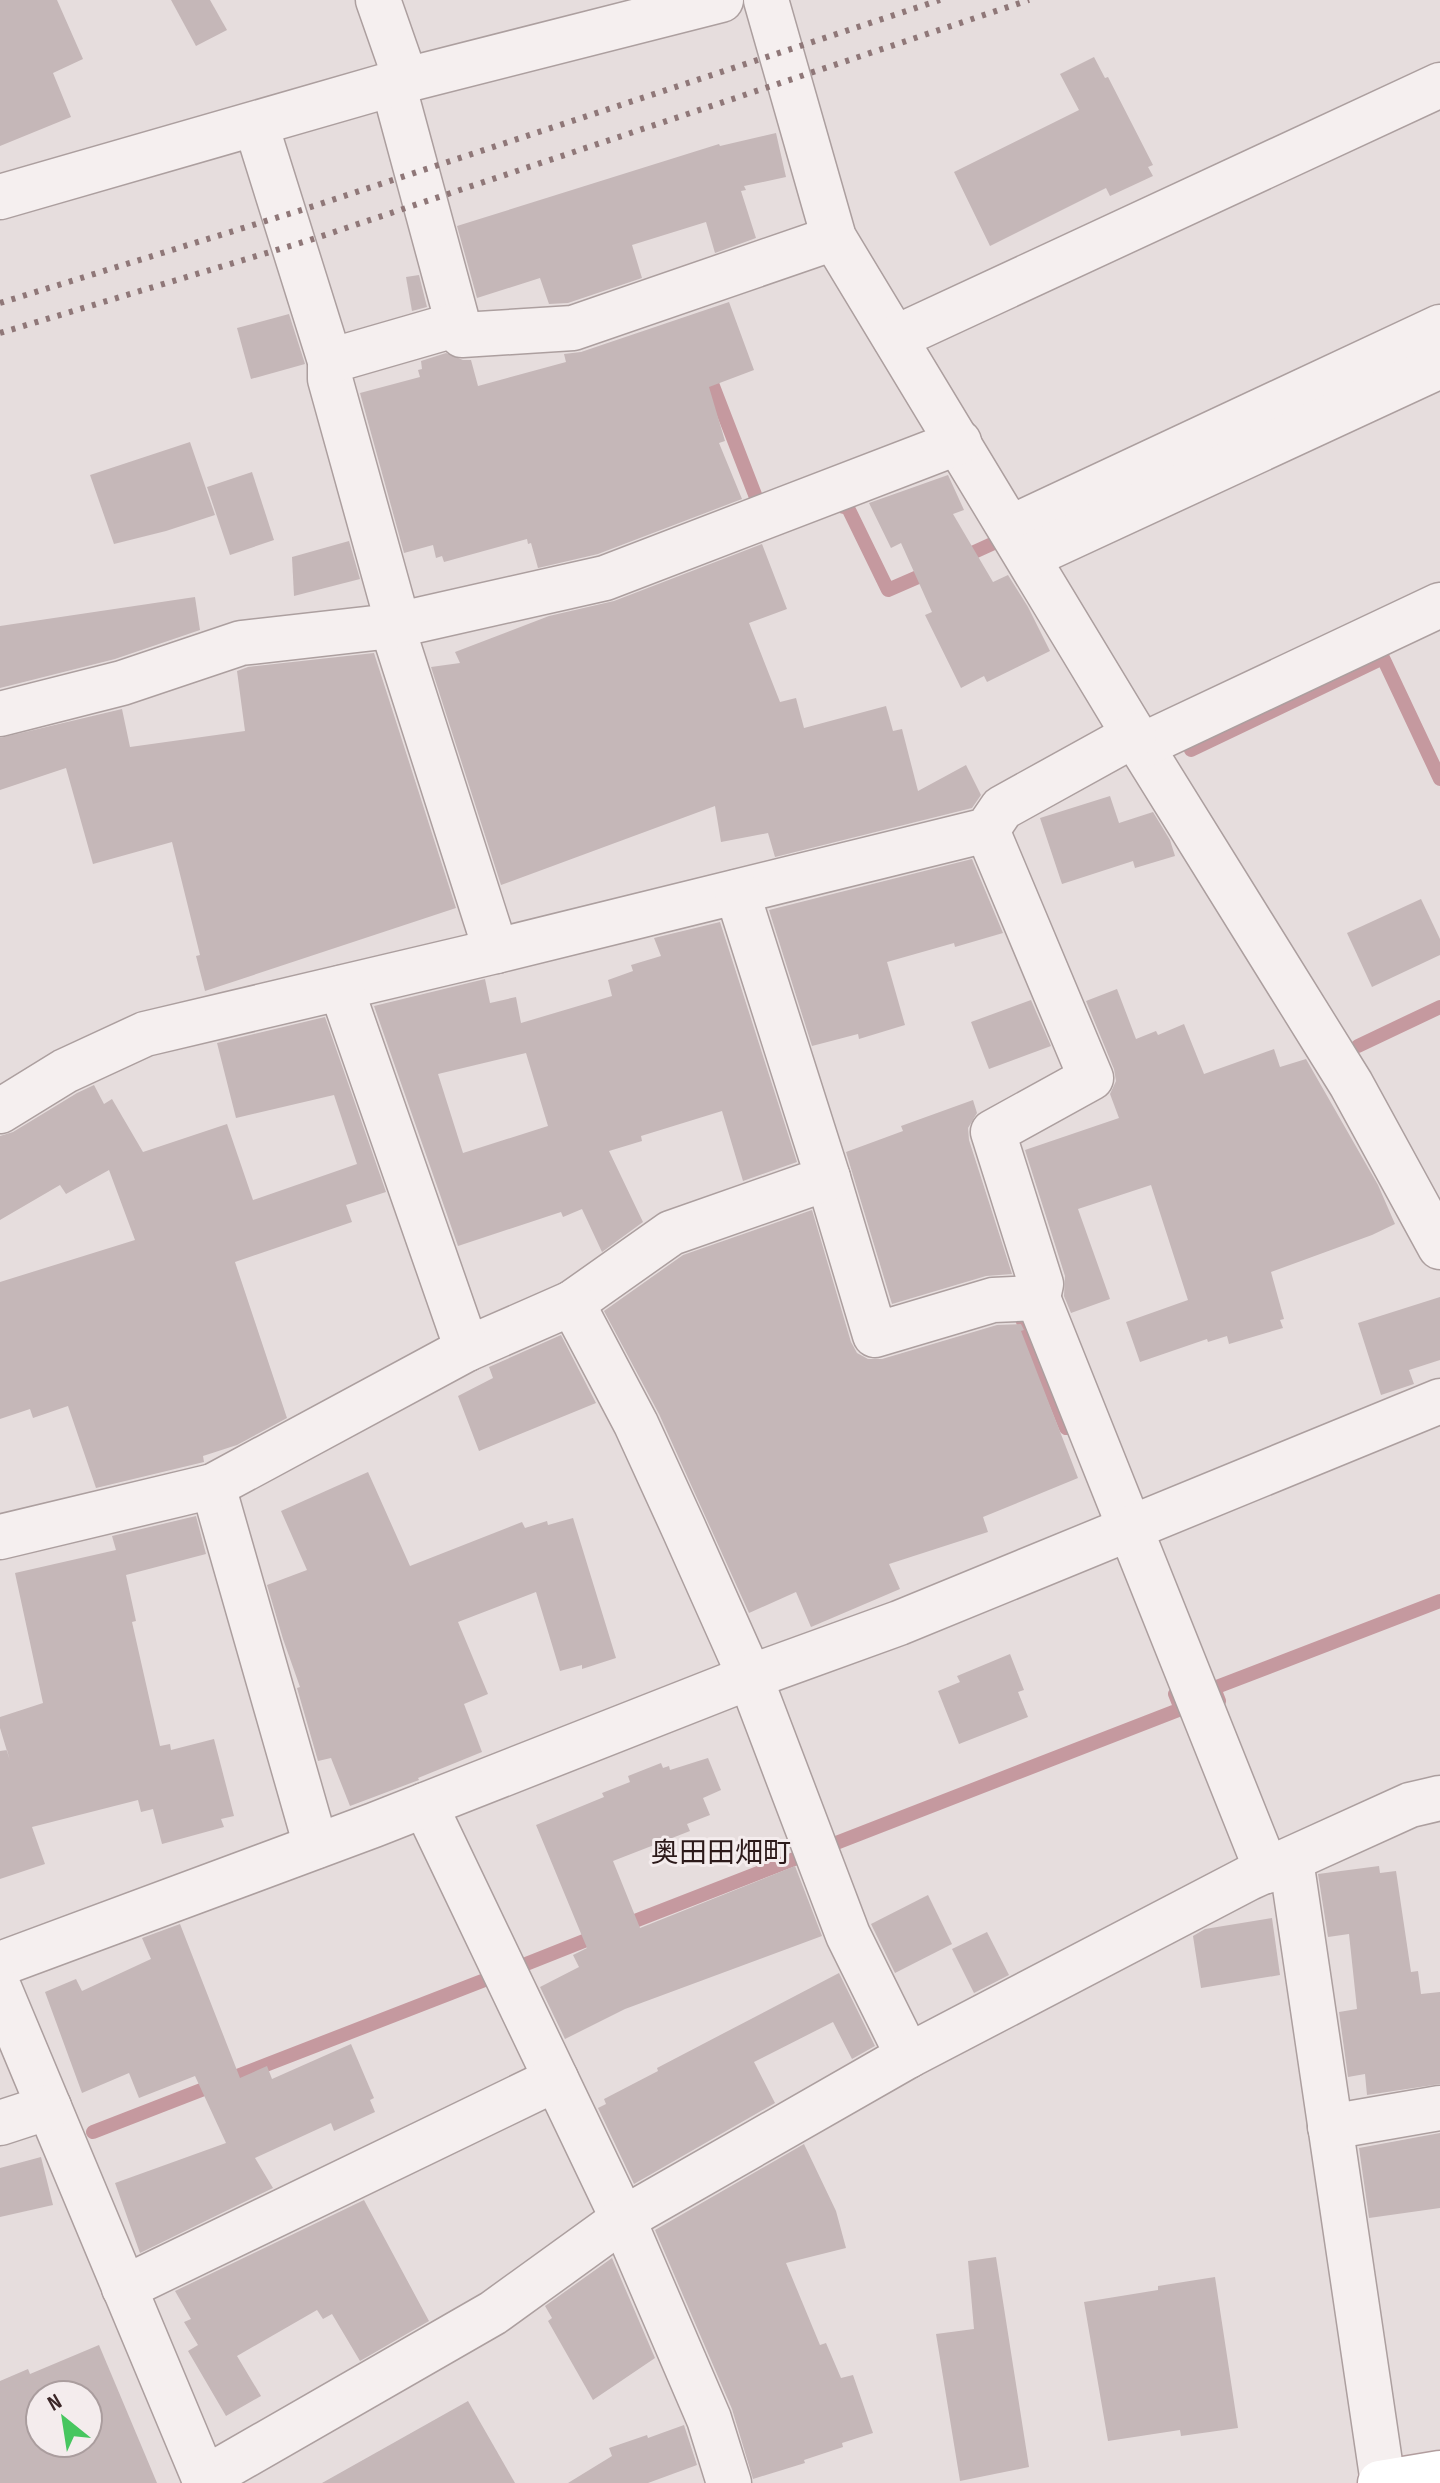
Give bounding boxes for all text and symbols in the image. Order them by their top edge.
district label: 奥田田畑町 [651,1837,791,1870]
north arrow [24,2379,104,2459]
text: N [43,2388,67,2418]

